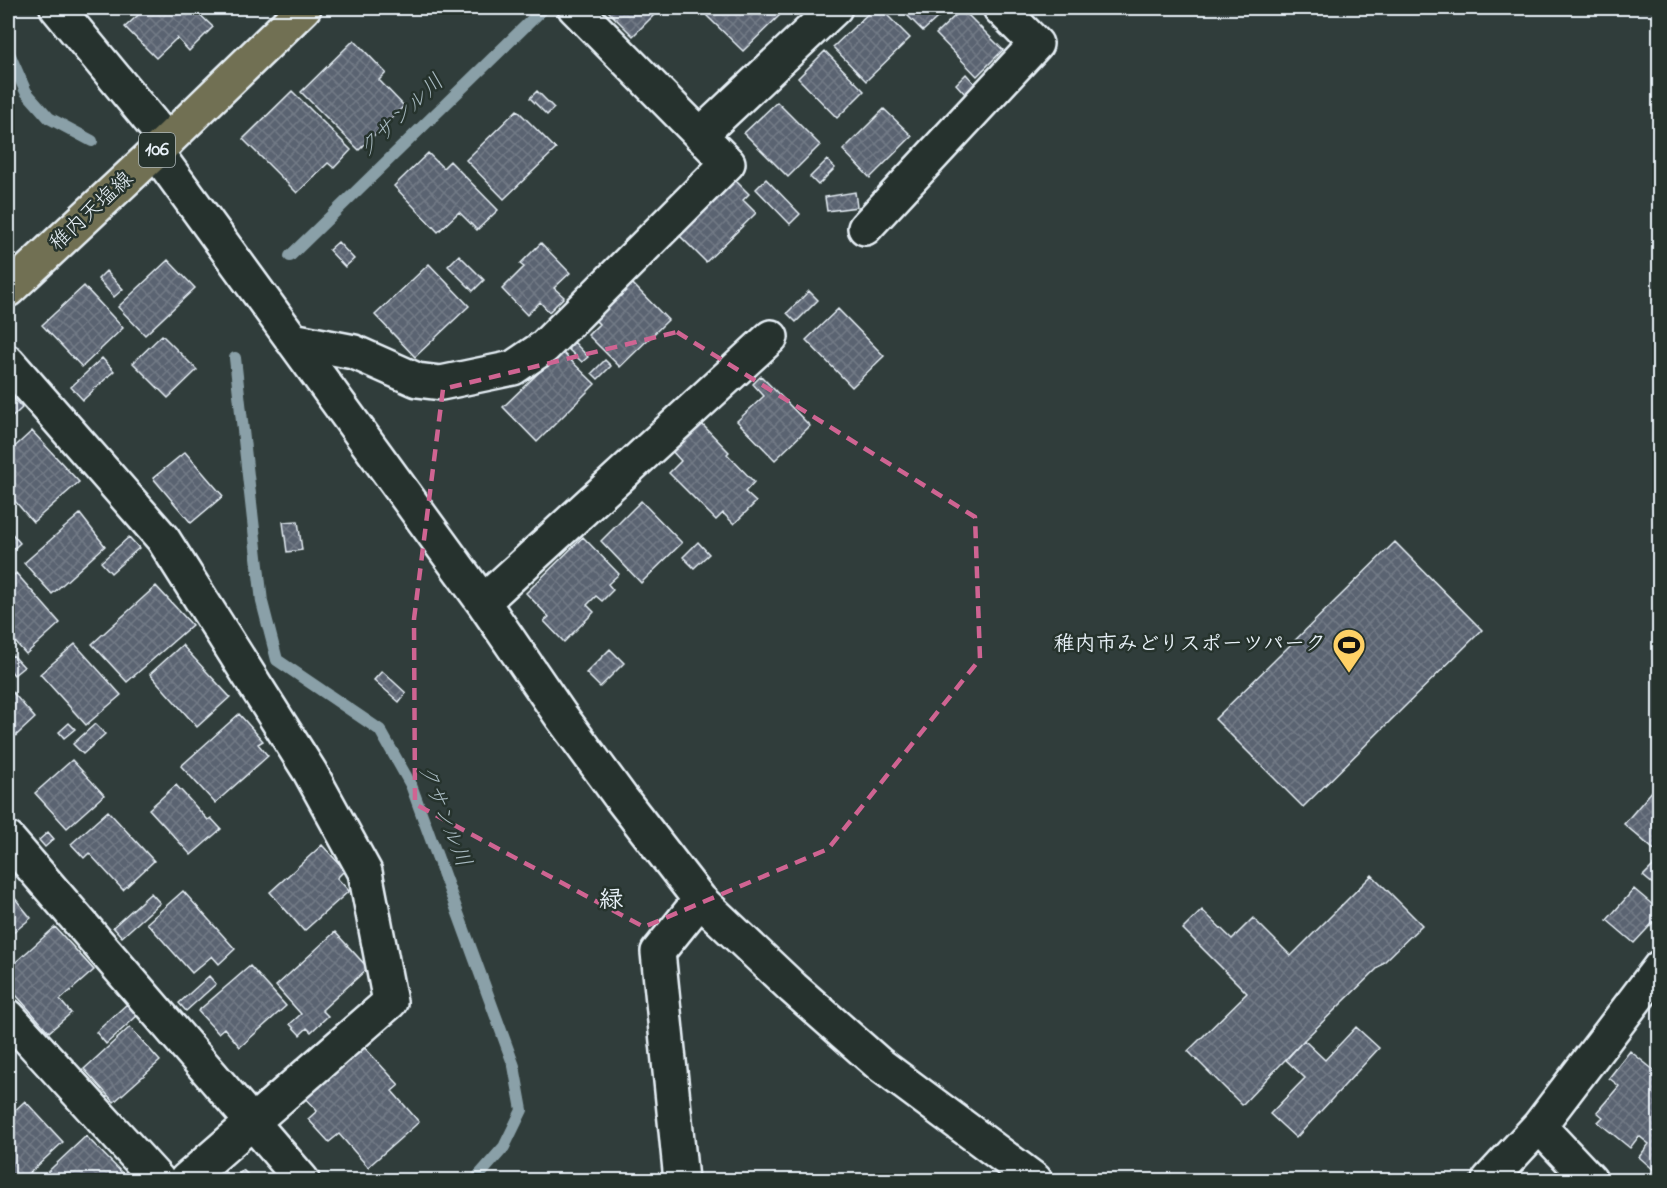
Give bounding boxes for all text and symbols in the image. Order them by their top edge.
water label: クサンル川 [352,68,452,166]
road number: 106 [139,133,175,167]
street label: 稚内天塩線 [43,165,141,259]
sports icon: 稚内市みどりスポーツパーク [1331,627,1367,674]
place label: 稚内市みどりスポーツパーク [1054,630,1326,660]
water label: クサンル川 [408,759,478,873]
district label: 緑 [599,884,623,919]

